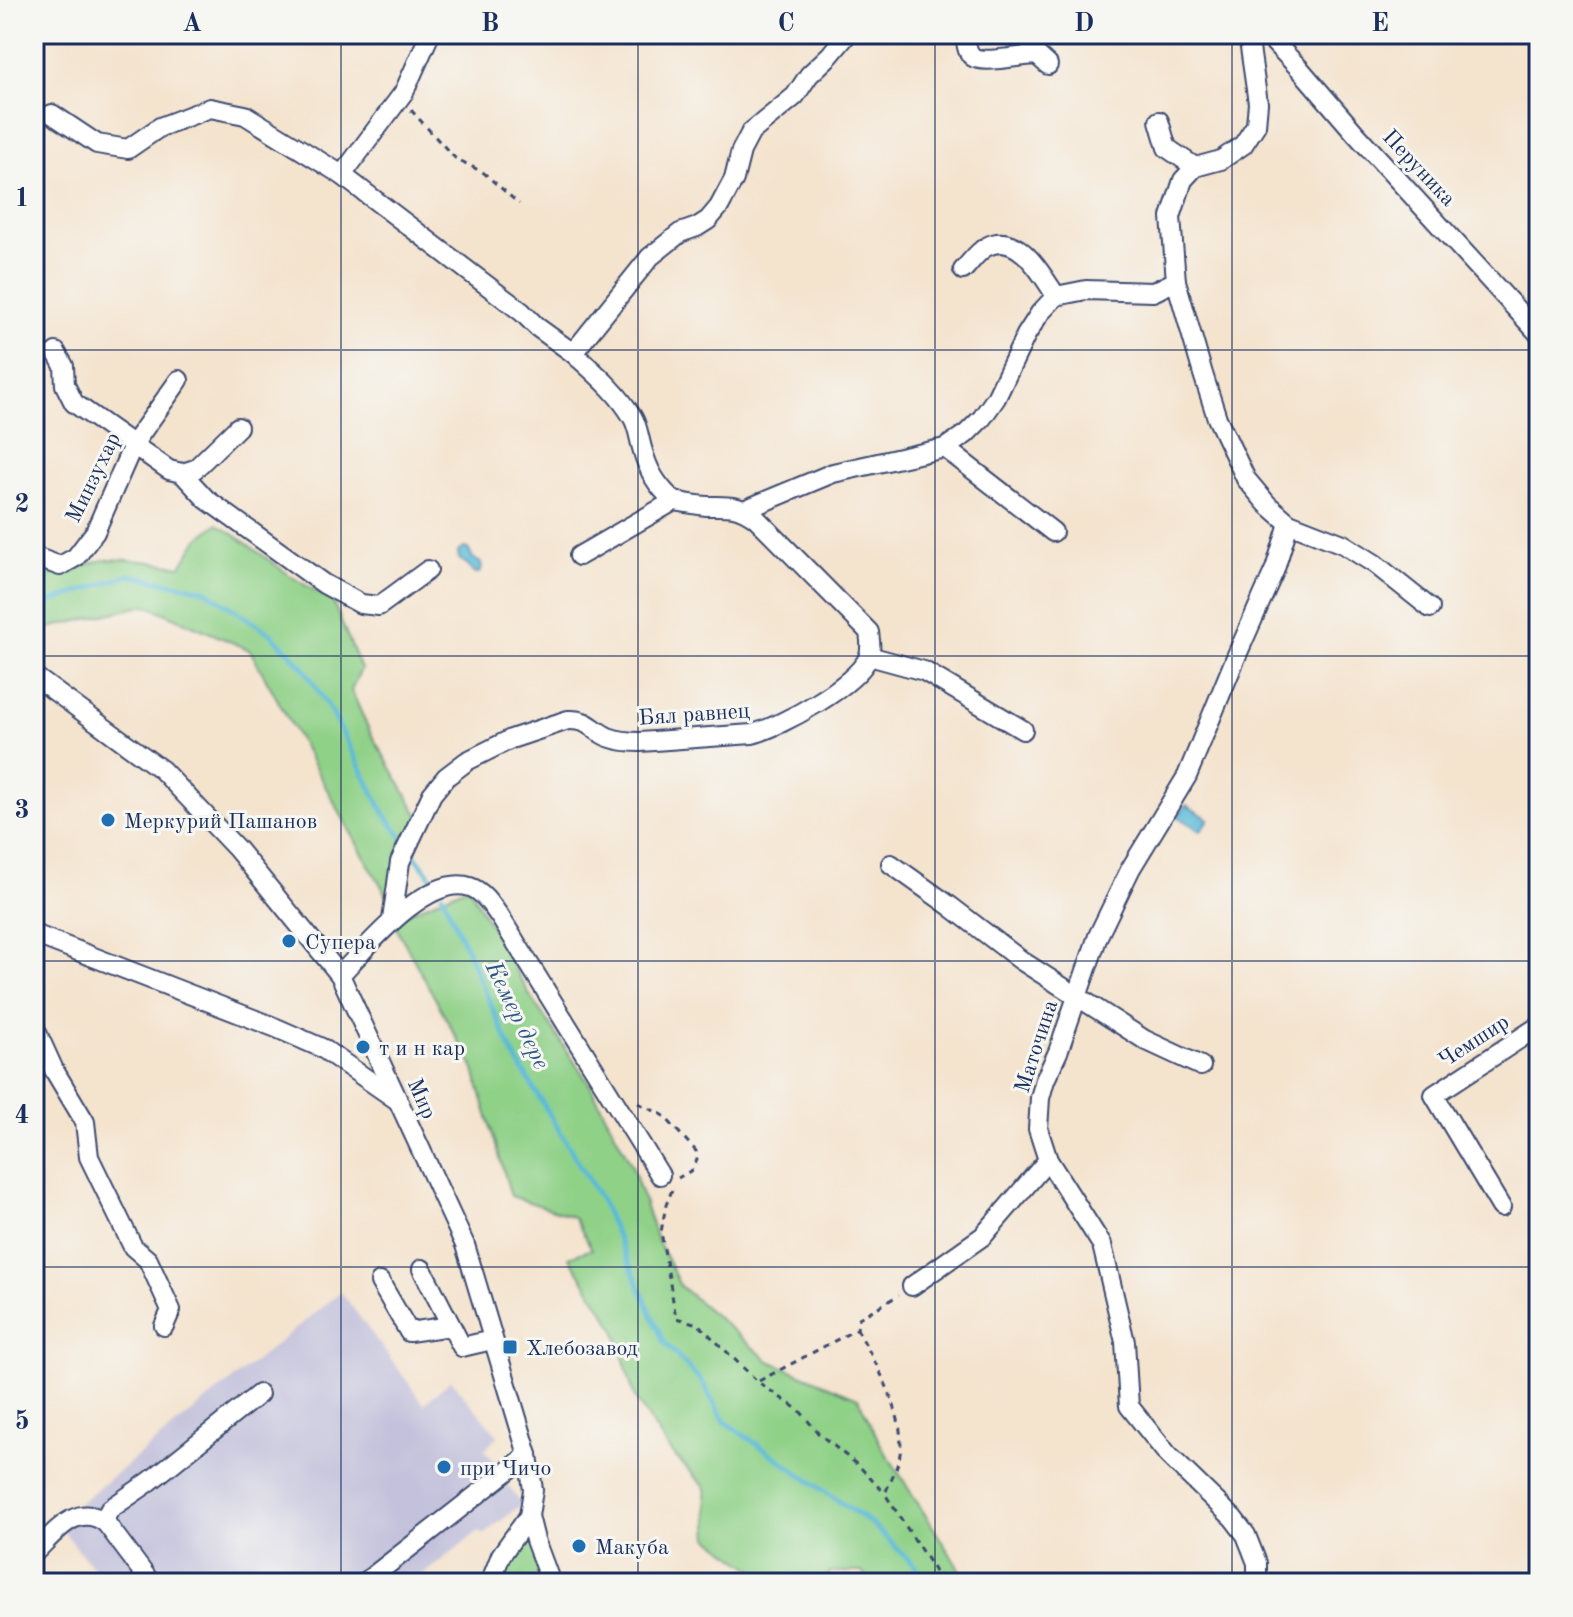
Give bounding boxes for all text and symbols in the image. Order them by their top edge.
text: A [182,11,202,37]
text: B [481,11,499,37]
text: C [777,11,795,37]
text: D [1074,11,1094,37]
text: E [1371,11,1389,37]
street label: Перуника [1378,126,1459,211]
text: 1 [14,186,30,212]
street label: Минзухар [63,429,125,526]
text: 2 [14,492,30,518]
street label: Бял равнец [638,700,750,730]
text: 3 [14,798,30,824]
marker: Меркурий Пашанов [99,811,117,829]
place label: Меркурий Пашанов [124,811,317,833]
marker: Супера [280,932,298,950]
place label: Супера [305,932,376,954]
water label: Кемер дере [479,957,553,1074]
street label: Маточина [1012,997,1062,1096]
street label: Чемшир [1435,1011,1513,1072]
marker: т и н кар [354,1038,372,1056]
place label: т и н кар [379,1038,465,1060]
street label: Мир [403,1075,440,1122]
text: 4 [14,1103,30,1129]
marker: Хлебозавод [501,1338,519,1356]
place label: Хлебозавод [526,1338,638,1360]
text: 5 [14,1409,30,1435]
marker: при Чичо [435,1458,453,1476]
place label: при Чичо [460,1458,551,1480]
marker: Макуба [570,1537,588,1555]
place label: Макуба [595,1537,669,1559]

